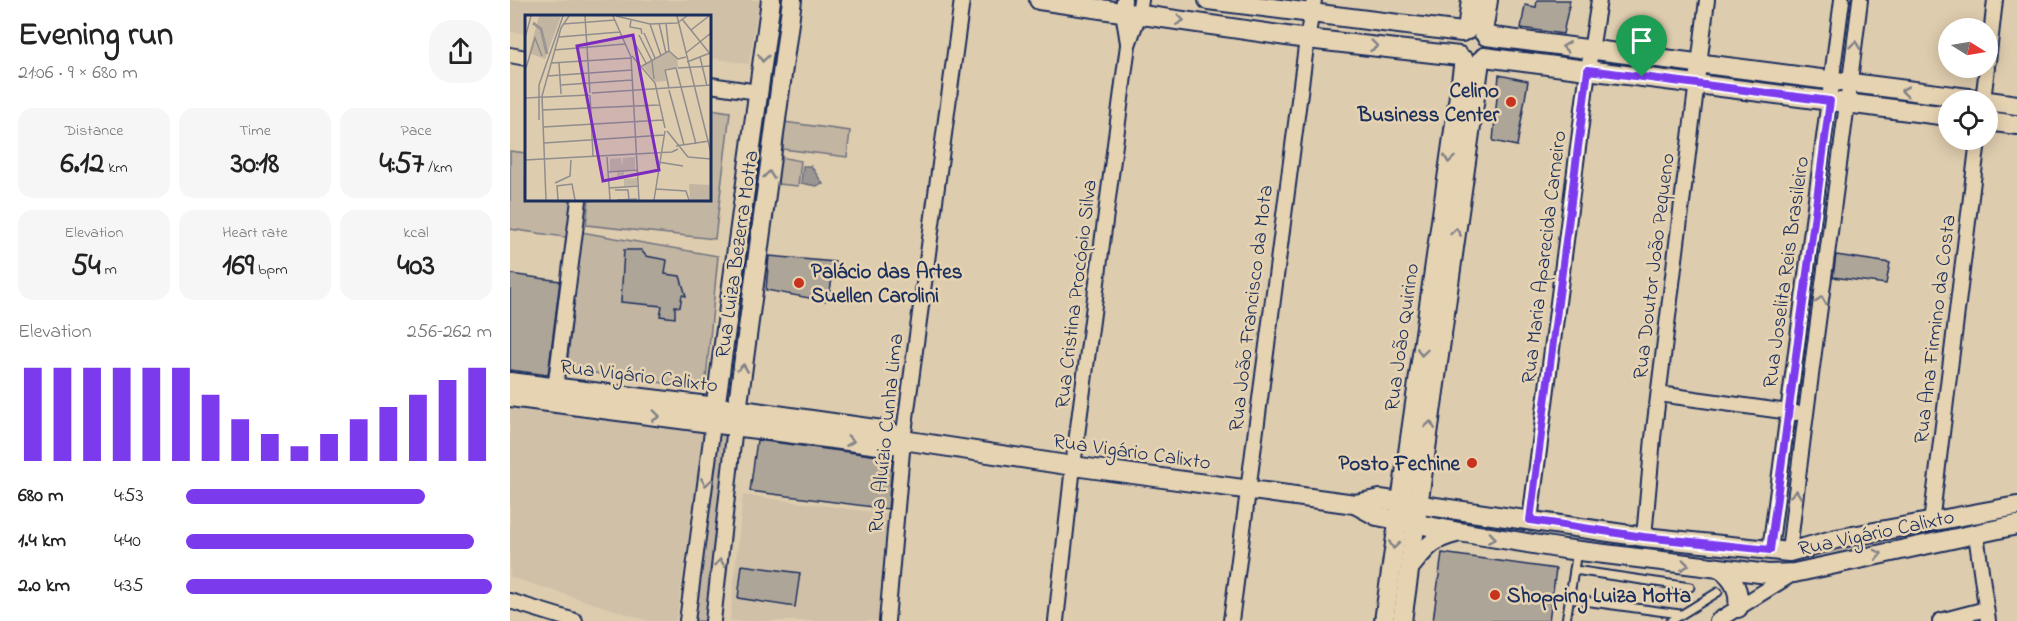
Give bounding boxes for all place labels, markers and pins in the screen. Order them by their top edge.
pin [1616,15,1667,77]
place label: Celino Business Center [1357,77,1499,131]
marker: Celino Business Center [1504,95,1518,109]
place label: Palácio das Artes Suellen Carolini [811,258,963,312]
marker: Palácio das Artes Suellen Carolini [792,276,806,290]
place label: Posto Fechine [1338,450,1461,480]
marker: Posto Fechine [1465,456,1479,470]
place label: Shopping Luiza Motta [1507,582,1691,614]
marker: Shopping Luiza Motta [1488,588,1502,602]

